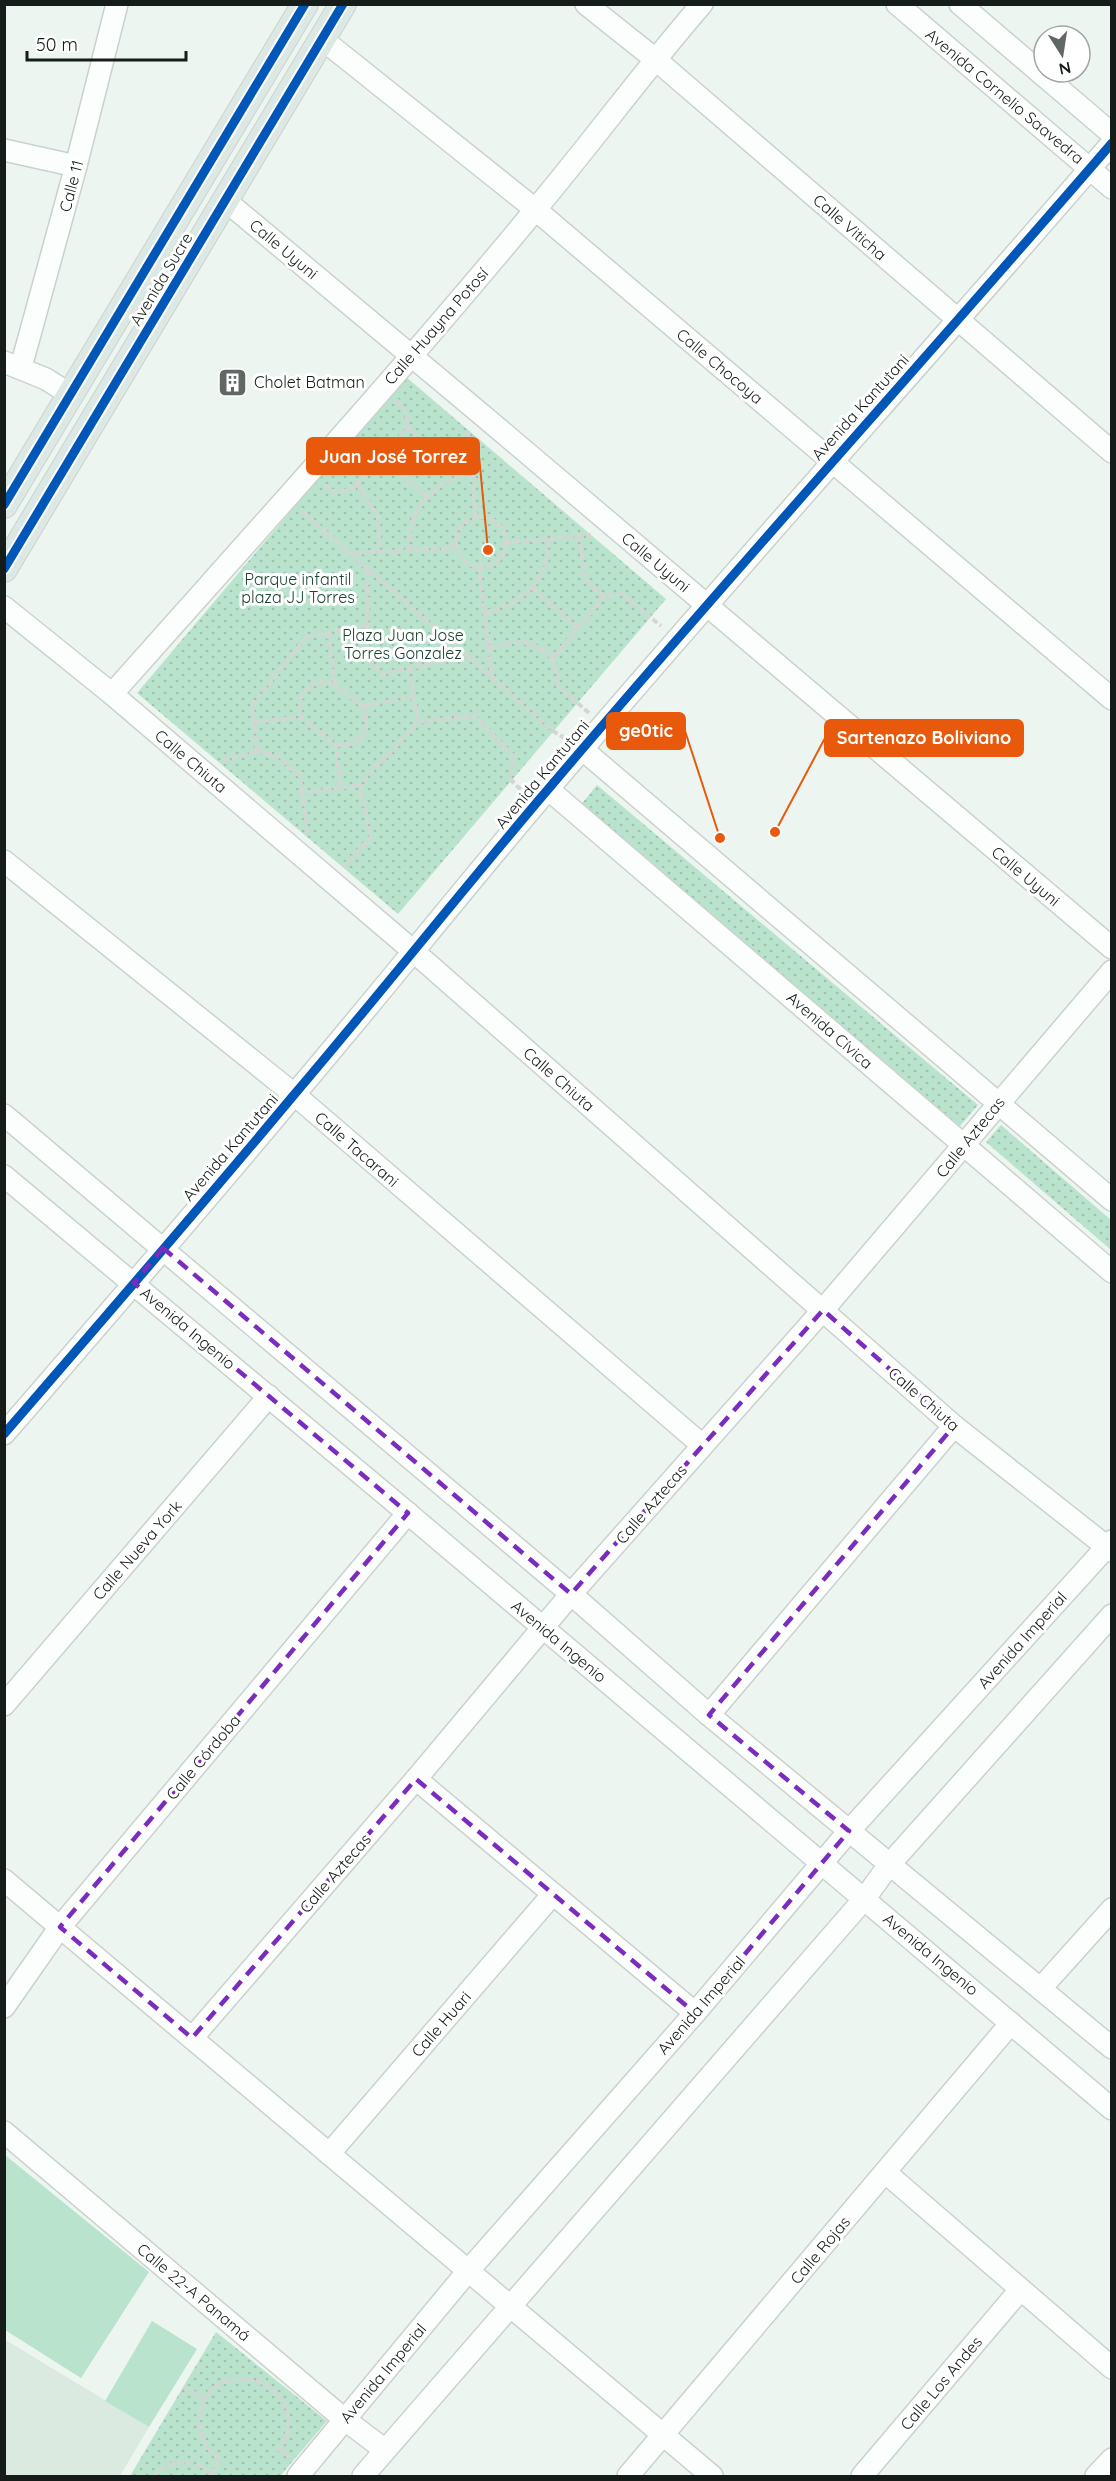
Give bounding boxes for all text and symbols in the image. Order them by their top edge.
scale bar [27,24,186,62]
street label: Avenida Cornelio Saavedra [922,24,1088,168]
north arrow [1032,24,1092,84]
text: 50 m [36,33,78,56]
text: N [1057,58,1073,80]
street label: Calle 11 [55,158,87,214]
street label: Calle Viticha [809,190,891,264]
street label: Calle Uyuni [246,215,322,283]
street label: Avenida Sucre [125,229,197,329]
street label: Calle Huayna Potosí [380,263,493,389]
street label: Calle Chocoya [673,324,767,408]
street label: Avenida Kantutani [807,350,913,464]
building icon: Cholet Batman [217,366,249,398]
place label: Cholet Batman [254,372,365,392]
callout: Juan José Torrez [307,438,479,474]
text: Juan José Torrez [319,445,467,468]
street label: Calle Uyuni [618,528,694,596]
park label: Parque infantil plaza JJ Torres [241,569,355,607]
park label: Plaza Juan Jose Torres Gonzalez [342,625,464,663]
callout: ge0tic [607,713,685,749]
street label: Avenida Kantutani [491,716,593,832]
text: ge0tic [619,719,673,742]
callout: Sartenazo Boliviano [825,720,1023,756]
street label: Calle Chiuta [151,725,231,797]
text: Sartenazo Boliviano [837,726,1011,749]
street label: Calle Uyuni [988,842,1064,910]
street label: Avenida Cívica [783,987,877,1073]
street label: Calle Chiuta [519,1043,599,1115]
street label: Avenida Kantutani [178,1089,282,1205]
street label: Calle Aztecas [931,1092,1009,1182]
street label: Calle Tacarani [311,1107,403,1191]
street label: Avenida Ingenio [136,1282,240,1374]
street label: Calle Chiuta [884,1363,964,1435]
street label: Calle Aztecas [611,1460,691,1548]
street label: Calle Nueva York [88,1496,186,1604]
street label: Avenida Imperial [973,1587,1071,1693]
street label: Avenida Ingenio [507,1595,611,1687]
street label: Calle Córdoba [161,1710,245,1804]
street label: Calle Aztecas [295,1829,375,1917]
street label: Avenida Ingenio [879,1908,983,2000]
street label: Avenida Imperial [653,1952,749,2058]
street label: Calle Huari [407,1987,475,2061]
street label: Calle Rojas [786,2212,854,2288]
street label: Calle 22-A Panamá [133,2239,255,2345]
street label: Avenida Imperial [335,2319,431,2427]
street label: Calle Los Andes [896,2332,986,2434]

